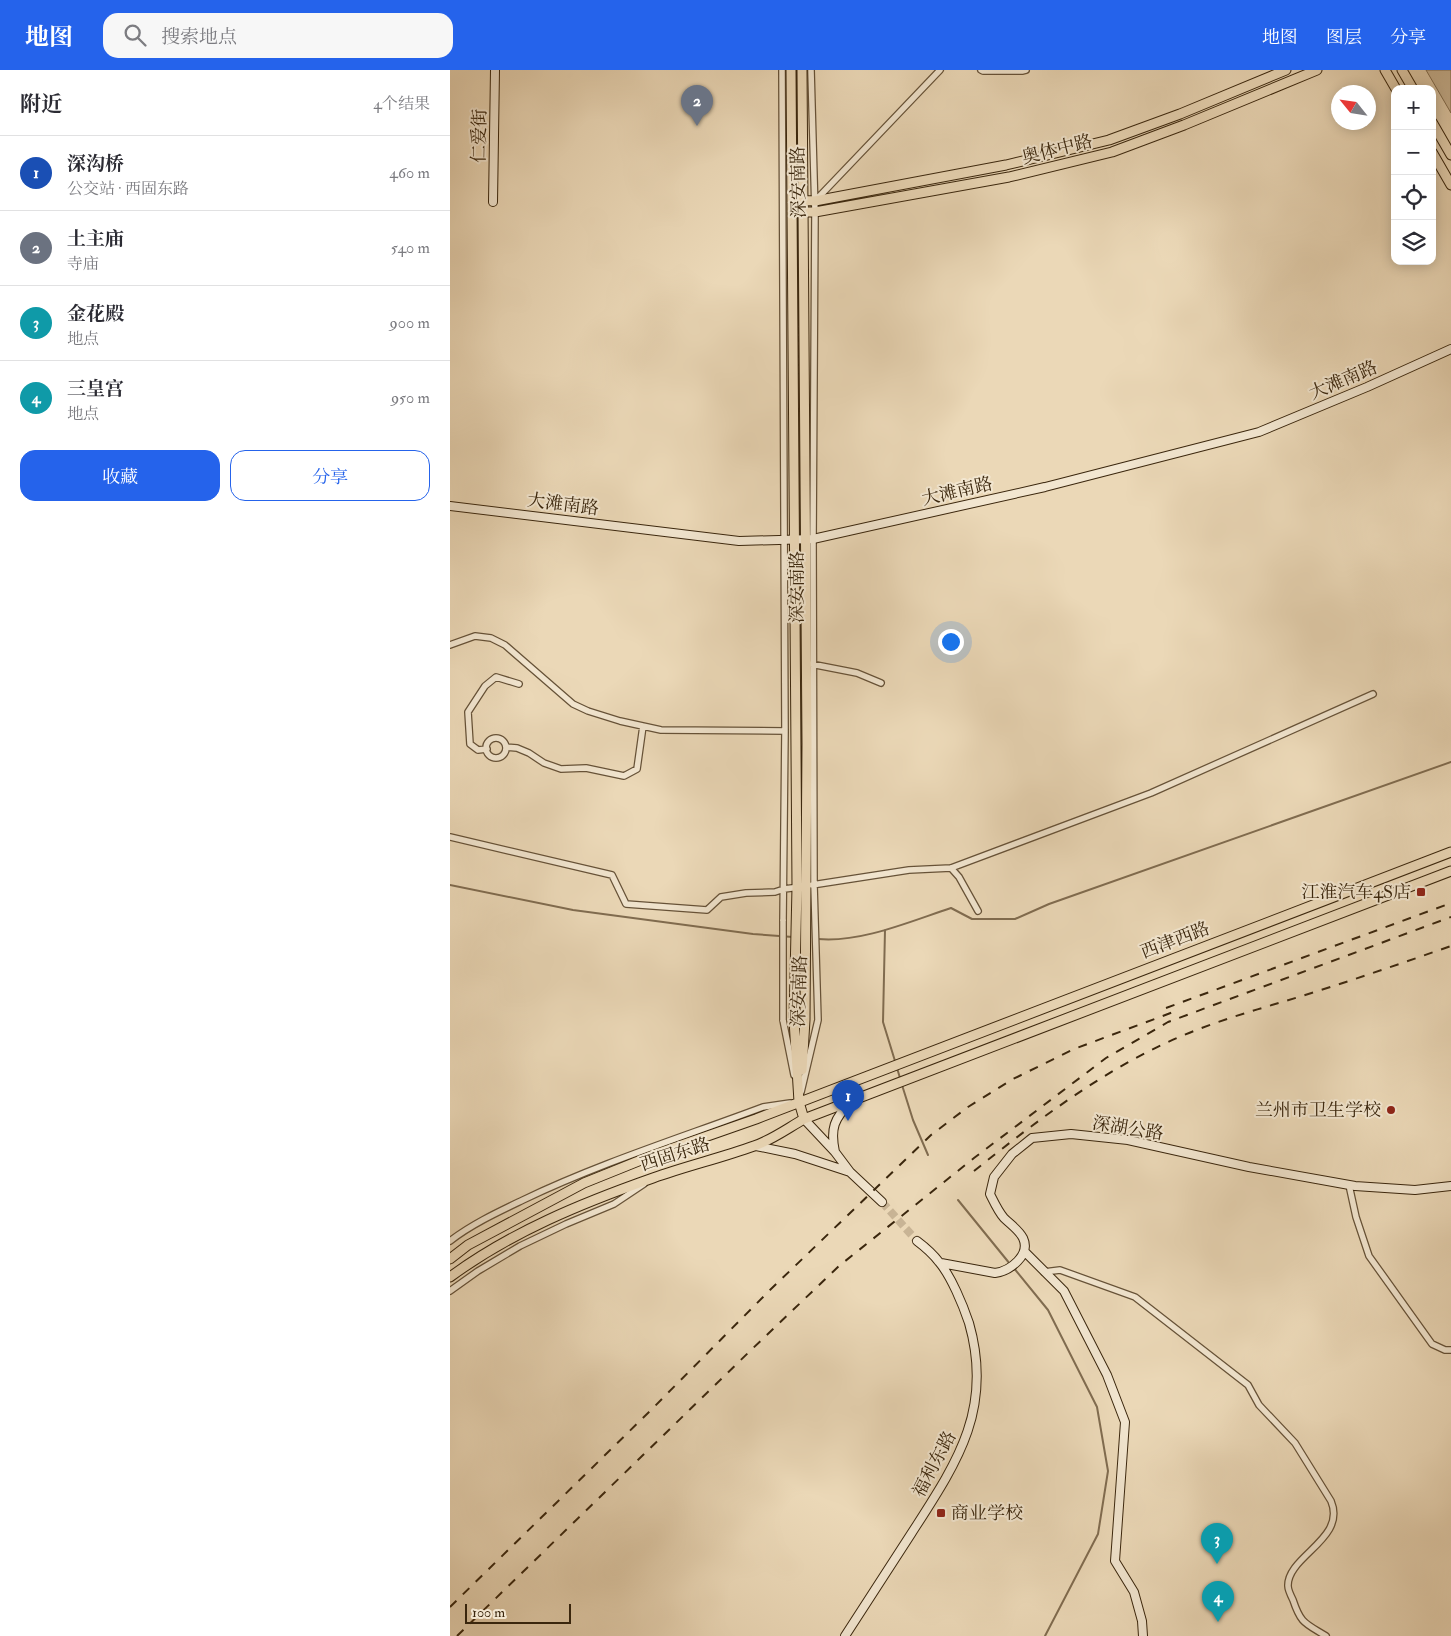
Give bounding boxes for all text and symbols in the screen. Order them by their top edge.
search box [103,13,453,58]
icon: search [121,21,149,49]
text: 地图 [25,22,73,53]
text: 搜索地点 [161,25,237,49]
text: 地图 [1262,26,1298,49]
text: 图层 [1326,26,1362,49]
text: 分享 [1390,26,1426,49]
pin: 2 [681,85,713,126]
north arrow [1331,85,1376,130]
map controls [1391,85,1436,265]
button: + [1391,85,1436,130]
text: 附近 [20,91,62,118]
text: 4个结果 [373,94,430,114]
street label: 仁爱街 [468,109,491,163]
street label: 奥体中路 [1019,130,1095,169]
button: − [1391,130,1436,175]
street label: 深安南路 [786,146,811,218]
text: 深沟桥 [67,152,124,176]
text: 1 [33,163,39,183]
text: 460 m [389,163,430,183]
button: locate [1391,175,1436,220]
text: 公交站 · 西固东路 [67,179,189,199]
button: layers [1391,220,1436,265]
text: 土主庙 [67,227,124,251]
text: 2 [32,238,40,258]
text: 540 m [391,238,430,258]
text: 寺庙 [67,254,99,274]
text: 金花殿 [67,302,124,326]
text: 3 [33,313,39,333]
text: 900 m [390,313,430,333]
text: 地点 [67,329,99,349]
street label: 大滩南路 [1306,356,1381,405]
text: 三皇宫 [67,377,124,401]
text: 4 [32,388,40,408]
text: 950 m [391,388,430,408]
text: 地点 [67,404,99,424]
button: 收藏 [20,450,220,501]
button: 分享 [230,450,430,501]
street label: 大滩南路 [919,472,995,511]
street label: 大滩南路 [526,489,600,520]
street label: 深安南路 [786,551,809,623]
your location [938,629,964,655]
place label: 江淮汽车4S店 [1301,881,1411,904]
marker: 江淮汽车4S店 [1415,886,1427,898]
street label: 西津西路 [1137,917,1213,964]
street label: 深安南路 [787,955,812,1027]
pin: 1 [832,1080,864,1121]
place label: 兰州市卫生学校 [1255,1099,1381,1122]
marker: 兰州市卫生学校 [1385,1104,1397,1116]
street label: 深湖公路 [1091,1112,1165,1145]
street label: 西固东路 [637,1132,713,1177]
street label: 福利东路 [907,1427,961,1501]
place label: 商业学校 [951,1502,1023,1525]
marker: 商业学校 [935,1507,947,1519]
pin: 3 [1201,1523,1233,1564]
pin: 4 [1202,1581,1234,1622]
scale bar [465,1601,571,1624]
text: 100 m [472,1604,505,1621]

